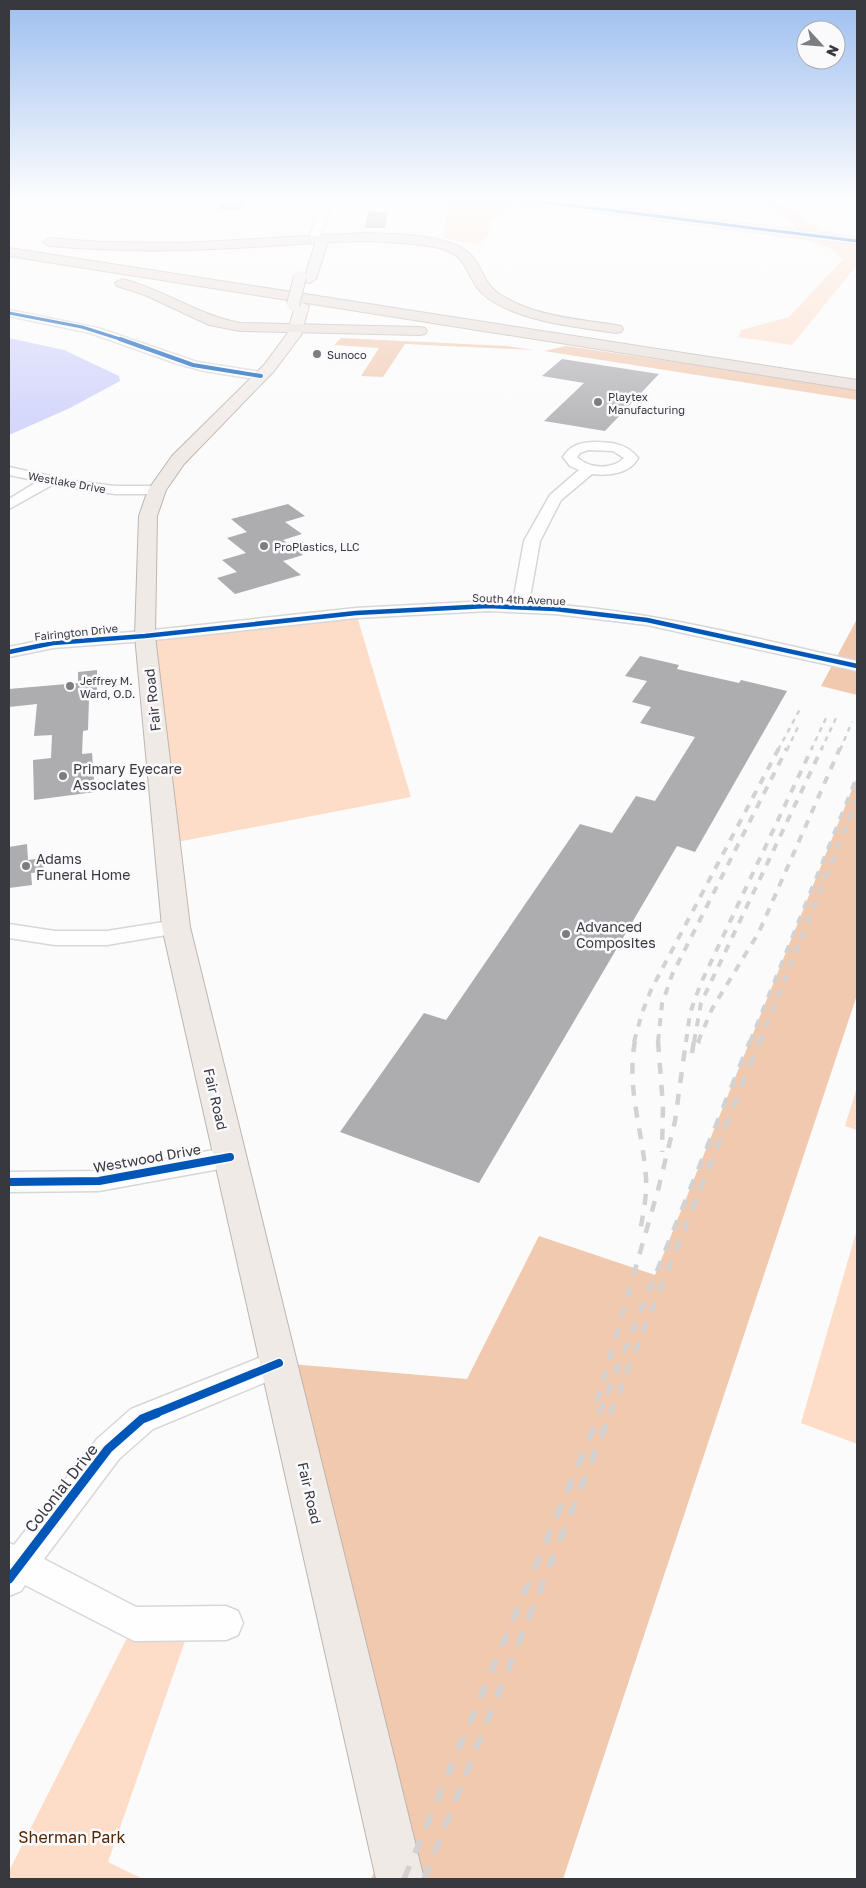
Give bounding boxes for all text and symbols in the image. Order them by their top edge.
north arrow [796,20,846,70]
text: N [823,42,843,59]
marker: Sunoco [311,348,323,360]
place label: Sunoco [327,348,367,361]
place label: Playtex Manufacturing [608,390,685,416]
marker: Playtex Manufacturing [592,396,604,408]
street label: Westlake Drive [27,469,107,495]
marker: ProPlastics, LLC [258,540,270,552]
place label: ProPlastics, LLC [274,540,360,553]
street label: South 4th Avenue [472,591,566,607]
street label: Fairington Drive [34,621,118,643]
street label: Fair Road [140,668,164,732]
place label: Jeffrey M. Ward, O.D. [80,674,135,700]
marker: Jeffrey M. Ward, O.D. [64,680,76,692]
place label: Primary Eyecare Associates [73,760,182,793]
marker: Primary Eyecare Associates [57,770,69,782]
place label: Adams Funeral Home [36,850,130,883]
marker: Adams Funeral Home [20,860,32,872]
place label: Advanced Composites [576,918,656,951]
marker: Advanced Composites [560,928,572,940]
street label: Fair Road [201,1066,231,1132]
street label: Westwood Drive [92,1140,202,1176]
street label: Colonial Drive [20,1440,102,1536]
street label: Fair Road [295,1460,325,1526]
park label: Sherman Park [18,1827,126,1847]

